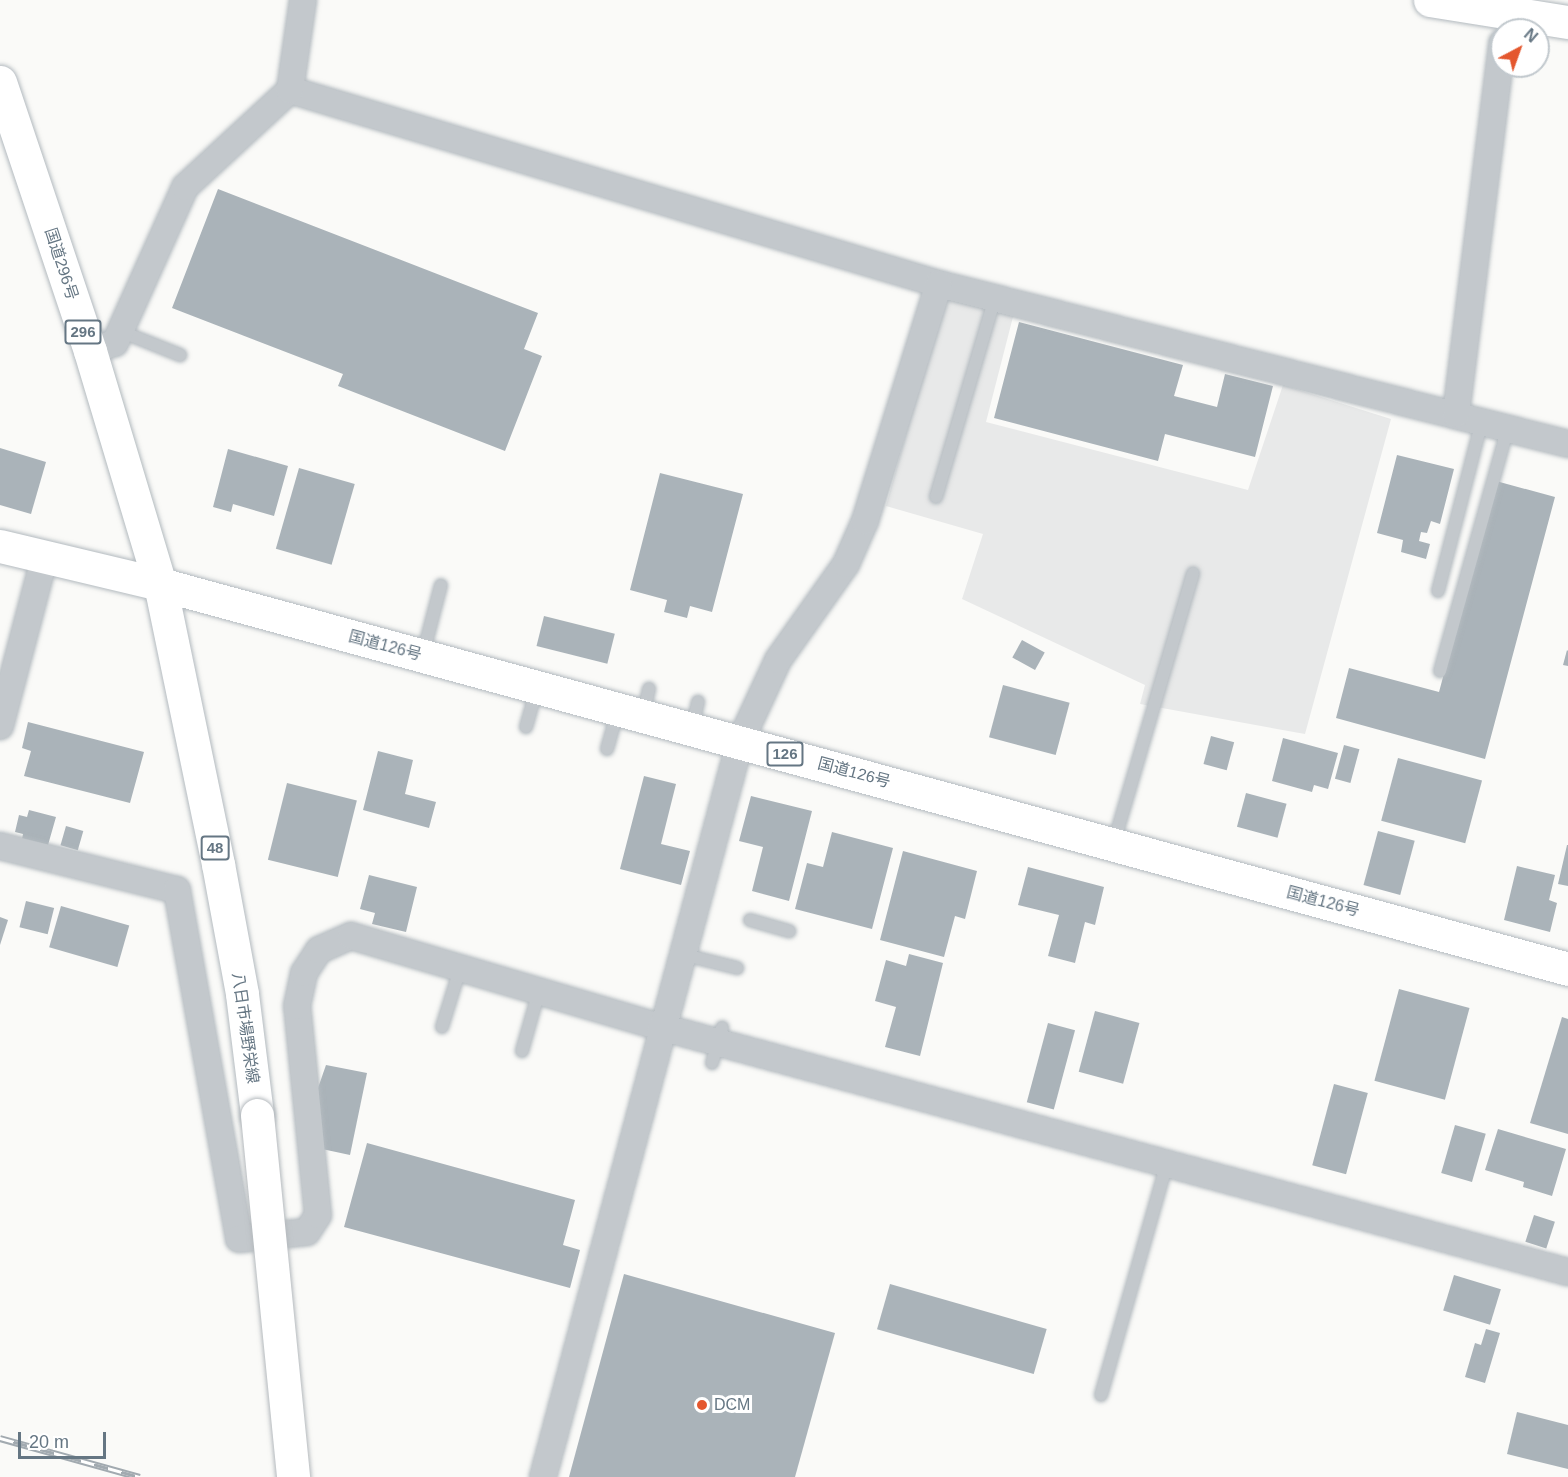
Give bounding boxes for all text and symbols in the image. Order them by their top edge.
north arrow [1490,18,1550,78]
text: N [1521,25,1541,46]
street label: 国道296号 [40,226,82,302]
road number: 296 [64,320,103,344]
street label: 国道126号 [346,627,424,665]
road number: 126 [766,742,804,766]
street label: 国道126号 [815,754,893,792]
road number: 48 [200,836,230,860]
street label: 国道126号 [1284,883,1362,921]
street label: 八日市場野栄線 [228,971,262,1085]
place label: DCM [714,1395,750,1415]
marker: DCM [695,1398,709,1412]
scale bar [21,1420,110,1458]
text: 20 m [29,1432,69,1452]

